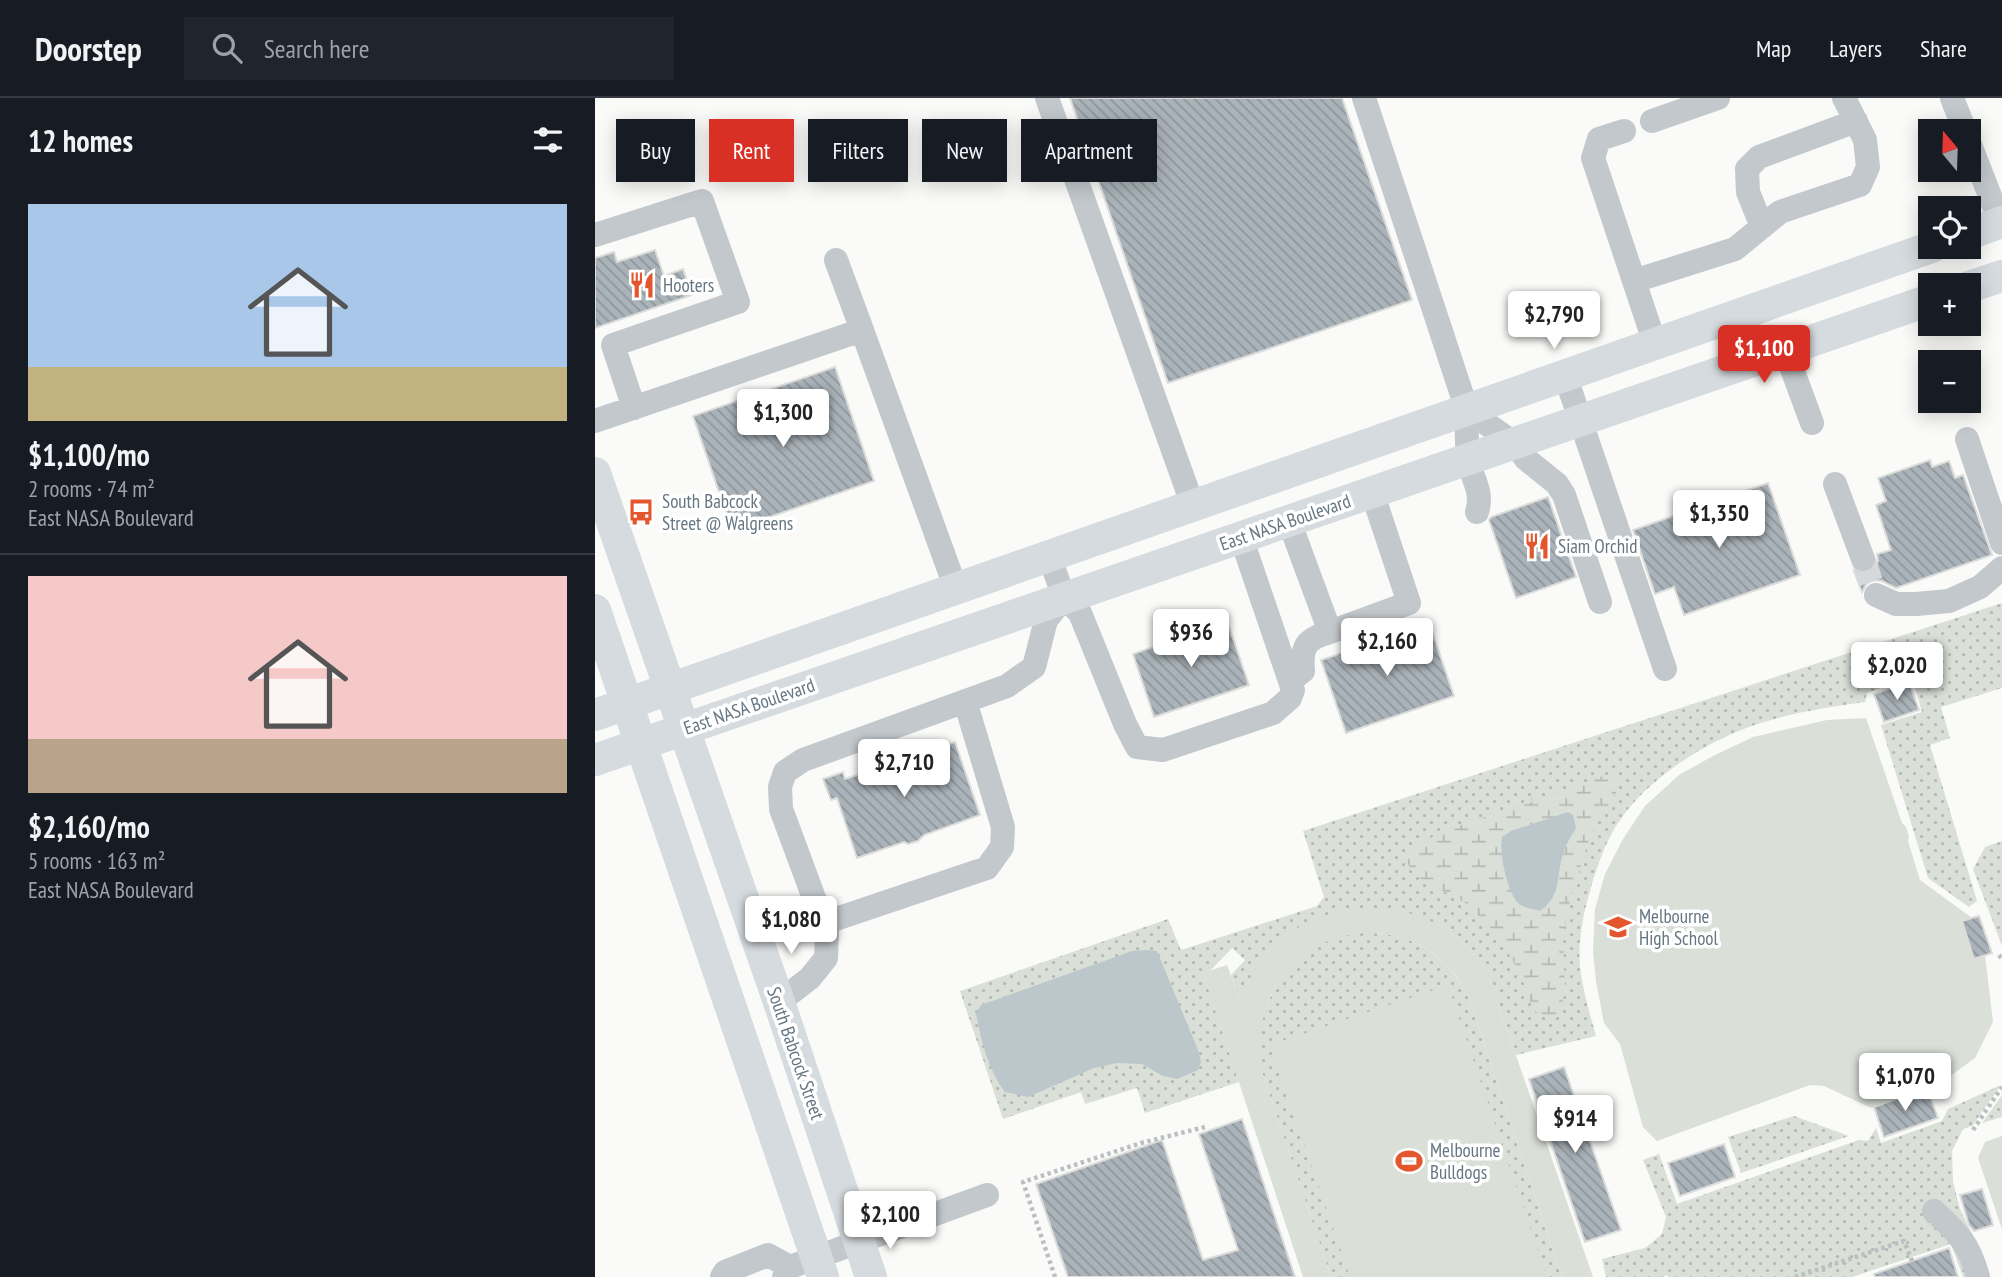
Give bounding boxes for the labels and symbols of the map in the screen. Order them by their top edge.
north arrow [1918,119,1981,182]
restaurant icon: Hooters [627,270,657,300]
place label: Hooters [663,273,714,297]
pin: $2,790 [1497,292,1611,351]
pin: $1,100 [1707,326,1821,385]
pin: $1,300 [726,390,840,449]
street label: East NASA Boulevard [1216,488,1354,556]
place label: South Babcock Street @ Walgreens [662,489,793,535]
pin: $1,350 [1662,490,1776,550]
bus stop icon: South Babcock Street @ Walgreens [626,497,656,527]
restaurant icon: Siam Orchid [1522,531,1552,561]
place label: Siam Orchid [1558,534,1637,558]
pin: $936 [1150,610,1232,669]
pin: $2,160 [1330,618,1444,678]
pin: $2,020 [1840,642,1954,702]
street label: East NASA Boulevard [680,672,818,740]
pin: $2,710 [847,740,961,799]
pin: $1,080 [734,896,848,956]
place label: Melbourne High School [1639,904,1719,950]
school or university icon: Melbourne High School [1603,912,1633,942]
street label: South Babcock Street [762,984,830,1123]
pin: $1,070 [1848,1054,1962,1113]
pin: $914 [1534,1096,1616,1155]
place label: Melbourne Bulldogs [1430,1138,1501,1184]
sports icon: Melbourne Bulldogs [1394,1146,1424,1176]
pin: $2,100 [833,1192,947,1251]

